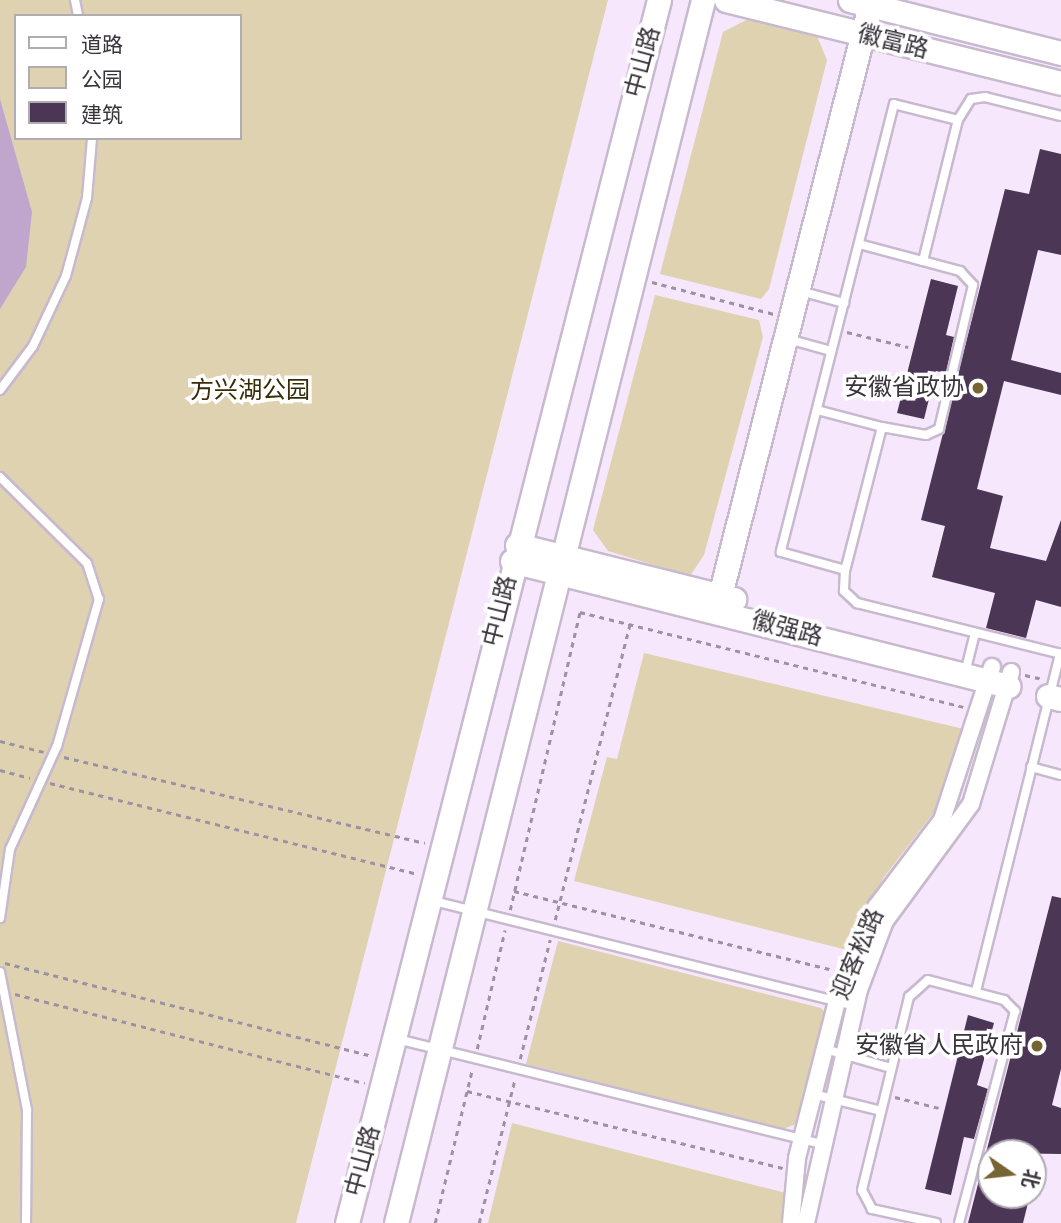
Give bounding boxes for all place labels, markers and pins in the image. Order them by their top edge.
place label: 安徽省政协 [844,374,964,402]
marker: 安徽省政协 [970,380,986,396]
place label: 安徽省人民政府 [855,1032,1023,1060]
marker: 安徽省人民政府 [1029,1038,1045,1054]

